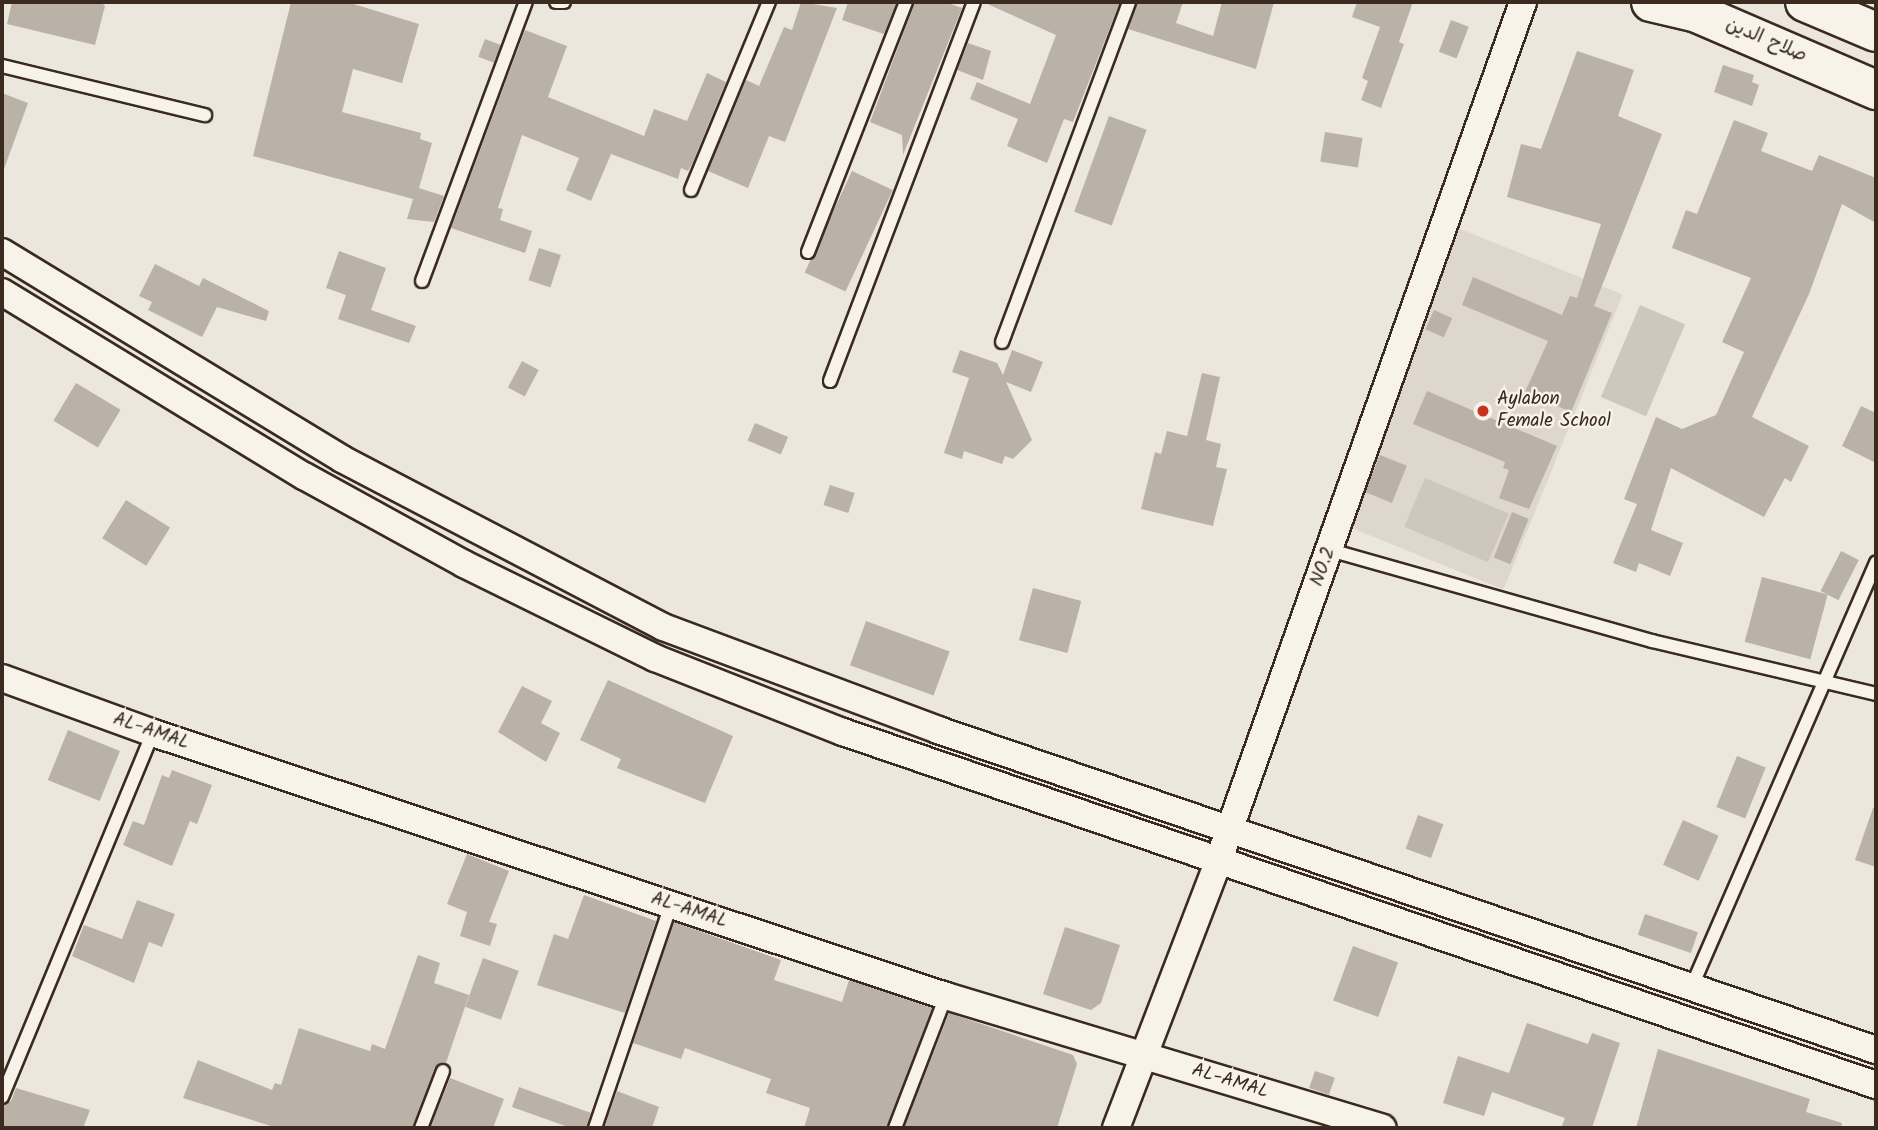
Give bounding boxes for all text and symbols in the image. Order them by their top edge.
street label: صلاح الدين [1722,14,1810,68]
place label: Aylabon Female School [1497,389,1611,433]
marker: Aylabon Female School [1475,403,1491,419]
street label: NO.2 [1306,544,1342,590]
street label: AL-AMAL [110,708,192,756]
street label: AL-AMAL [648,888,730,934]
street label: AL-AMAL [1189,1060,1271,1104]

